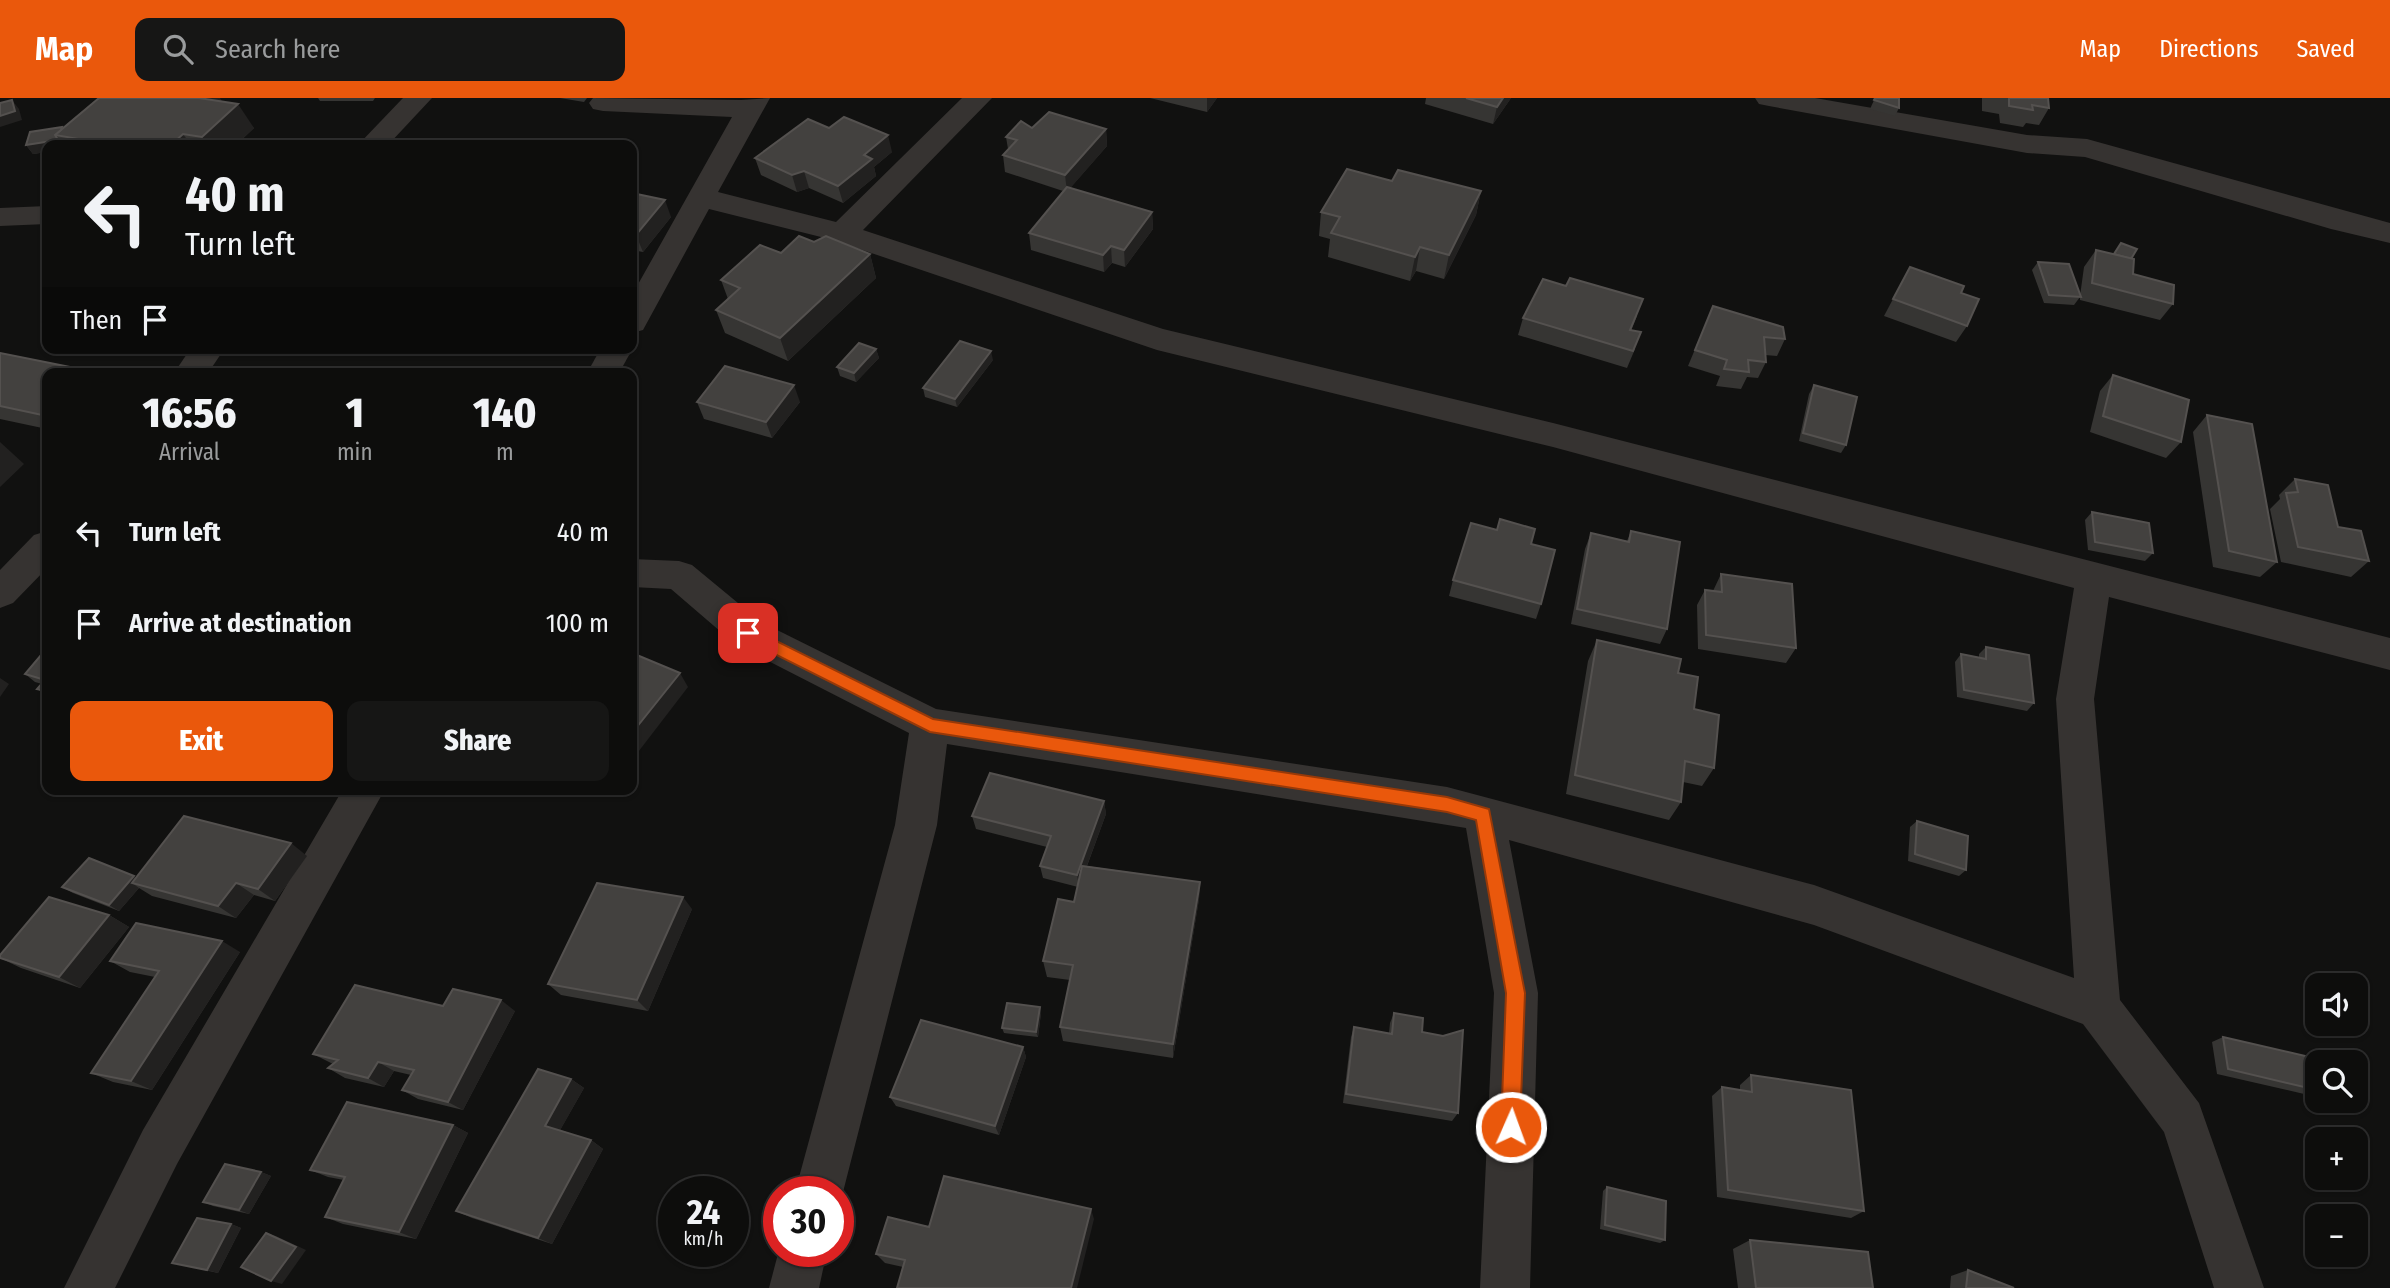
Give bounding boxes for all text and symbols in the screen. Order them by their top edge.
search box [135,18,625,81]
text: Map [35,29,93,69]
icon: search [159,30,197,68]
text: Search here [215,34,340,65]
text: Map [2080,35,2121,63]
text: Directions [2159,35,2258,63]
text: Saved [2296,35,2355,63]
text: 40 m [185,165,285,224]
icon: left [70,168,161,259]
text: Turn left [185,225,295,263]
icon: arrive [136,301,174,339]
text: Then [70,305,122,336]
text: 16:56 [142,388,236,438]
text: 1 [346,388,364,438]
text: 140 [473,388,536,438]
text: Arrival [159,438,220,466]
text: min [337,438,373,466]
text: m [496,438,514,466]
icon: left [70,514,108,552]
text: Turn left [129,517,221,548]
text: 40 m [557,517,609,548]
pin [718,603,778,663]
icon: arrive [70,605,108,643]
text: Arrive at destination [129,608,352,639]
text: 100 m [546,608,609,639]
icon: arrive [729,614,767,652]
button: Exit [70,701,333,781]
button: Share [347,701,609,781]
map controls [2305,973,2368,1267]
button: sound [2305,973,2368,1036]
button: search [2305,1050,2368,1113]
position arrow [1474,1090,1548,1164]
button: + [2305,1127,2368,1190]
speed limit sign: 30 [763,1176,854,1267]
text: 24 [687,1191,720,1233]
button: − [2305,1204,2368,1267]
text: km/h [683,1228,724,1250]

